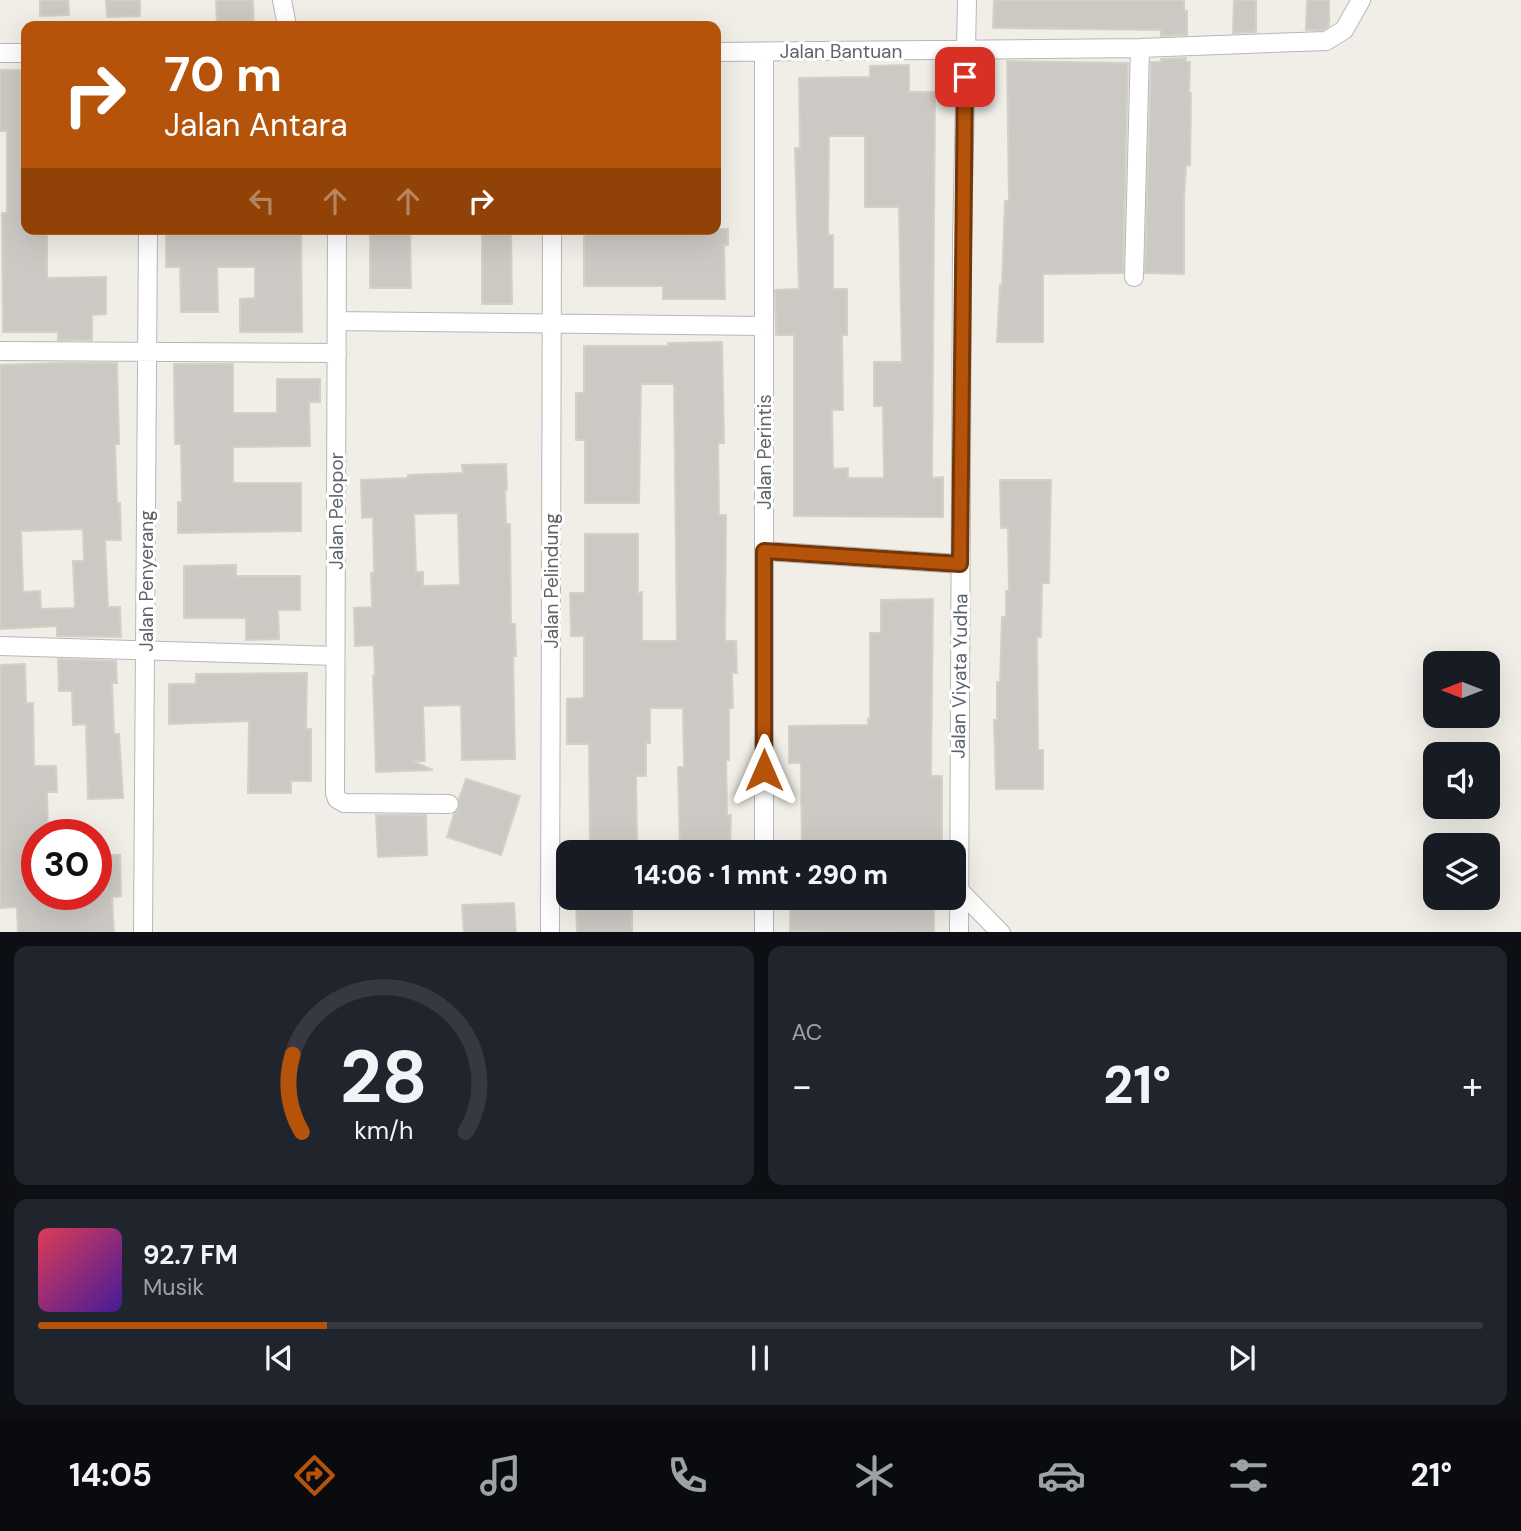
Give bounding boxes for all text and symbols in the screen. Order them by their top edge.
street label: Jalan Bantuan [780,39,902,64]
text: 70 m [164,42,282,106]
pin [935,47,995,107]
icon: right [49,49,140,140]
icon: arrive [946,58,984,96]
text: Jalan Antara [164,104,348,146]
icon: left [243,182,281,220]
icon: ahead [316,182,354,220]
icon: ahead [389,182,427,220]
icon: right [462,182,500,220]
street label: Jalan Perintis [752,394,777,510]
street label: Jalan Pelopor [324,452,349,570]
street label: Jalan Penyerang [134,510,159,652]
street label: Jalan Pelindung [539,513,564,649]
street label: Jalan Viyata Yudha [946,593,973,759]
north arrow [1423,651,1500,728]
map controls [1423,651,1500,910]
position arrow [727,733,801,807]
button: sound [1423,742,1500,819]
speed limit sign: 30 [21,819,112,910]
button: layers [1423,833,1500,910]
text: 14:06 · 1 mnt · 290 m [634,858,888,892]
text: AC [792,1017,822,1047]
text: 28 [340,1030,428,1125]
text: 21° [1103,1051,1171,1119]
text: − [792,1061,812,1111]
text: + [1462,1061,1483,1111]
text: km/h [354,1113,413,1146]
text: 92.7 FM [143,1238,238,1272]
text: Musik [143,1272,204,1302]
icon: previous [260,1339,298,1377]
icon: pause [741,1339,779,1377]
icon: next [1223,1339,1261,1377]
icon: directions [290,1451,339,1500]
icon: music [476,1451,525,1500]
icon: phone [663,1451,712,1500]
icon: climate [850,1451,899,1500]
icon: car [1037,1451,1086,1500]
icon: filters [1224,1451,1273,1500]
text: 14:05 [69,1454,152,1496]
text: 21° [1410,1454,1452,1496]

